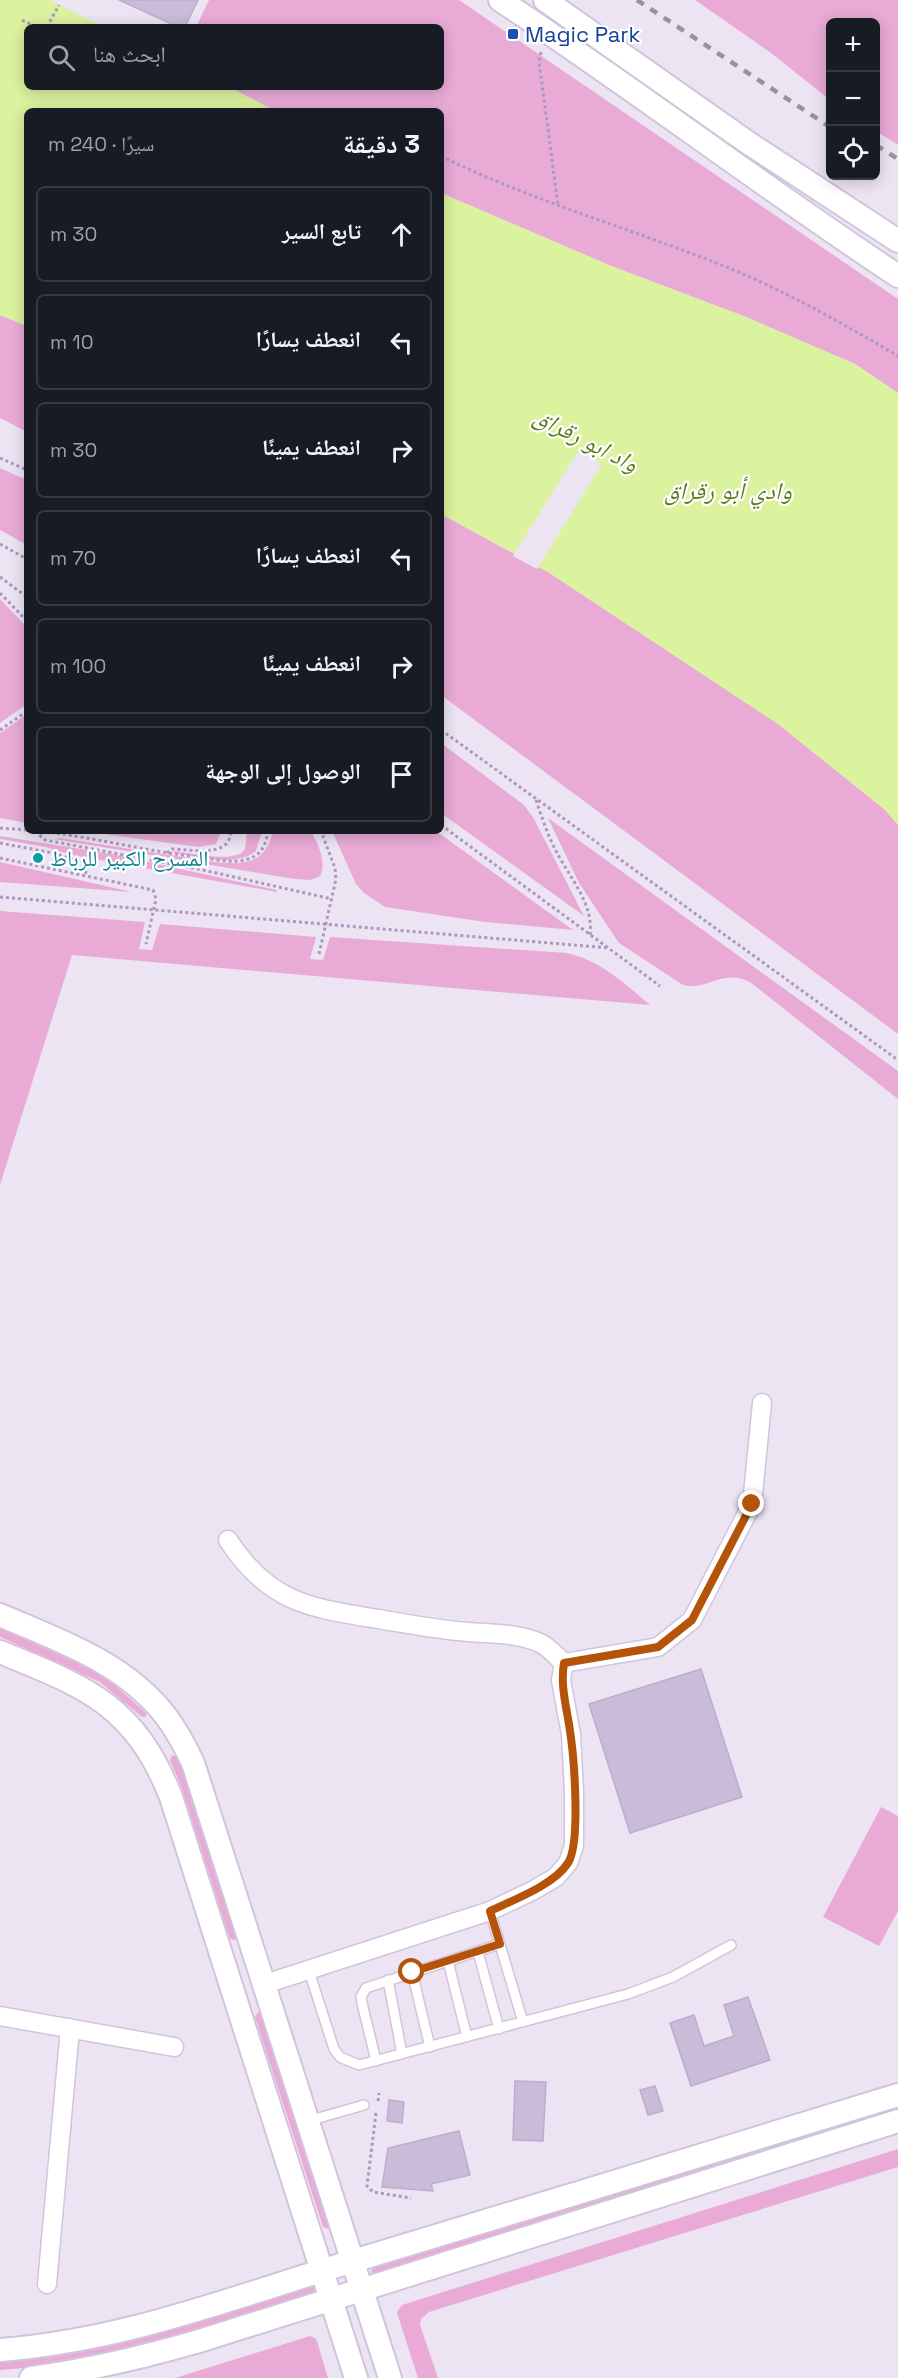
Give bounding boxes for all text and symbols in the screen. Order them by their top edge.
map controls [826,18,880,180]
button: + [826,18,880,72]
place label: Magic Park [525,20,641,48]
search box [24,24,444,90]
marker: Magic Park [506,27,520,41]
text: ابحث هنا [93,40,166,68]
icon: search [45,41,78,74]
button: − [826,72,880,126]
button: locate [826,126,880,180]
text: 3 دقيقة [343,127,420,161]
text: سيرًا · 240 m [48,131,154,157]
text: تابع السير [282,217,361,245]
icon: ahead [385,218,418,251]
text: 30 m [50,221,97,247]
text: انعطف يسارًا [256,325,361,353]
icon: left [385,326,418,359]
text: 10 m [50,329,94,355]
water label: واد ابو رقراق [529,400,644,479]
text: انعطف يمينًا [262,433,361,461]
icon: right [385,434,418,467]
text: 30 m [50,437,97,463]
water label: وادي أبو رقراق [664,475,792,510]
text: انعطف يسارًا [256,541,361,569]
icon: left [385,542,418,575]
text: 70 m [50,545,96,571]
text: انعطف يمينًا [262,649,361,677]
icon: right [385,650,418,683]
text: 100 m [50,653,106,679]
text: الوصول إلى الوجهة [205,757,361,785]
icon: arrive [385,758,418,791]
place label: المسرح الكبير للرباط [50,844,208,872]
marker: المسرح الكبير للرباط [31,851,45,865]
route end [738,1490,764,1516]
route start [398,1958,424,1984]

